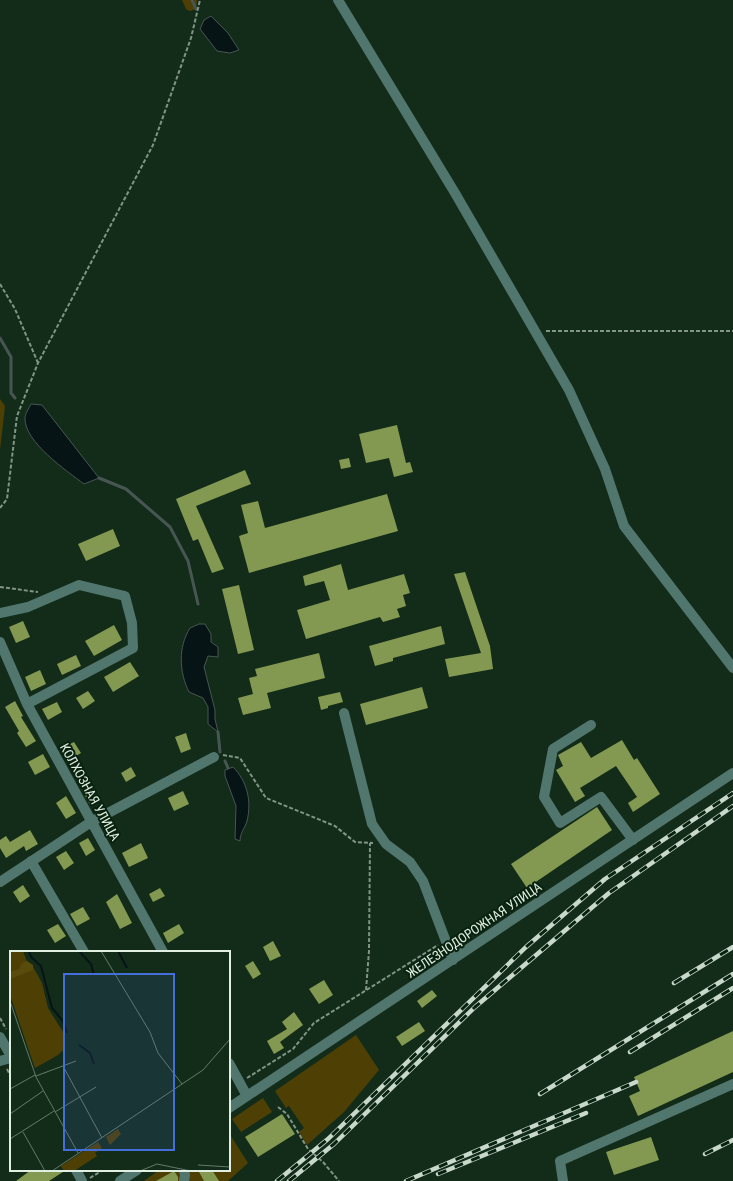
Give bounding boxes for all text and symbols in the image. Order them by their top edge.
street label: КОЛХОЗНАЯ УЛИЦА [57,741,123,844]
street label: ЖЕЛЕЗНОДОРОЖНАЯ УЛИЦА [404,879,545,981]
inset map [10,951,230,1171]

